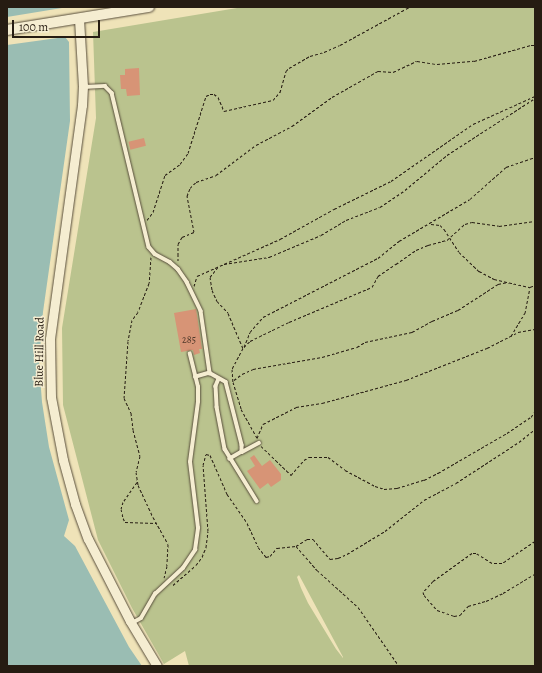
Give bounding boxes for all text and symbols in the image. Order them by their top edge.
scale bar [14,12,102,38]
text: 100 m [19,19,48,35]
street label: Blue Hill Road [32,317,48,387]
house number: 285 [182,334,196,346]

